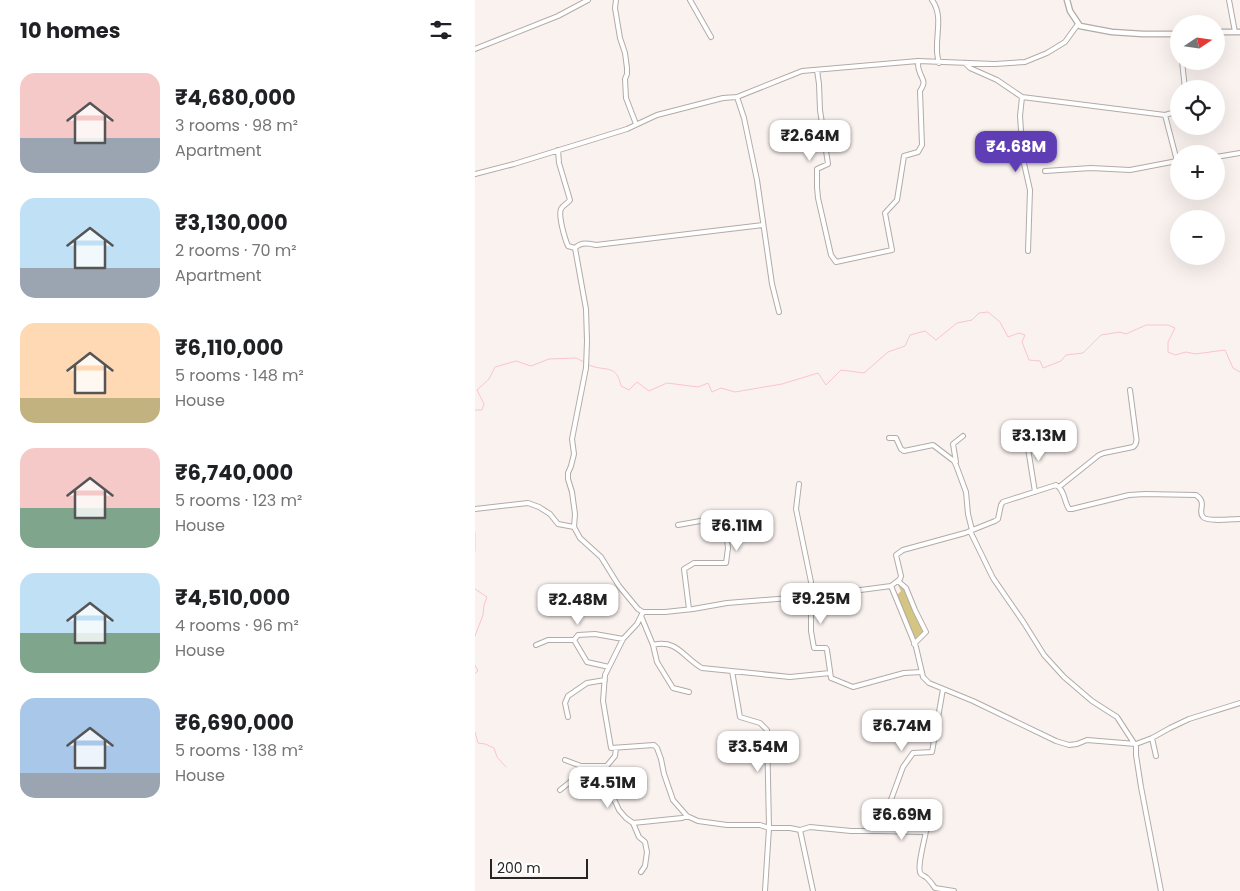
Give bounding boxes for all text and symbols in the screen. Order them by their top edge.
north arrow [1170,15,1225,70]
map controls [1170,15,1225,265]
text: 10 homes [20,16,120,45]
icon: filters [427,16,455,44]
button: locate [1170,80,1225,135]
text: ₹4,680,000 [175,83,296,112]
icon: home [60,93,120,153]
text: 3 rooms · 98 m² [175,114,298,137]
pin: ₹2.64M [769,120,851,162]
text: ₹2.64M [781,124,839,147]
pin: ₹4.68M [975,130,1057,173]
text: ₹4.68M [986,135,1046,158]
text: Apartment [175,139,262,162]
button: + [1170,145,1225,200]
text: ₹3,130,000 [175,208,288,237]
button: − [1170,210,1225,265]
icon: home [60,218,120,278]
text: 2 rooms · 70 m² [175,239,297,262]
text: Apartment [175,264,262,287]
text: ₹6,110,000 [175,333,284,362]
icon: home [60,343,120,403]
text: 5 rooms · 148 m² [175,364,304,387]
text: House [175,389,225,412]
pin: ₹3.13M [998,420,1080,462]
text: ₹3.13M [1012,424,1066,447]
text: ₹6,740,000 [175,458,293,487]
icon: home [60,468,120,528]
text: 5 rooms · 123 m² [175,489,302,512]
pin: ₹6.11M [696,510,778,552]
text: House [175,514,225,537]
text: ₹6.11M [712,514,763,537]
pin: ₹9.25M [780,582,862,625]
text: ₹4,510,000 [175,583,290,612]
pin: ₹2.48M [537,584,619,626]
text: ₹9.25M [792,587,850,610]
text: ₹2.48M [548,588,608,611]
icon: home [60,593,120,653]
text: 4 rooms · 96 m² [175,614,299,637]
text: House [175,639,225,662]
text: ₹6,690,000 [175,708,294,737]
pin: ₹6.74M [861,710,943,752]
text: ₹6.74M [873,714,931,737]
icon: home [60,718,120,778]
pin: ₹3.54M [717,730,799,773]
text: ₹3.54M [728,735,788,758]
text: 5 rooms · 138 m² [175,739,303,762]
text: House [175,764,225,787]
pin: ₹4.51M [567,766,649,809]
text: ₹4.51M [580,771,636,794]
pin: ₹6.69M [861,798,943,841]
text: ₹6.69M [873,803,932,826]
scale bar [490,856,587,879]
text: 200 m [497,858,541,878]

